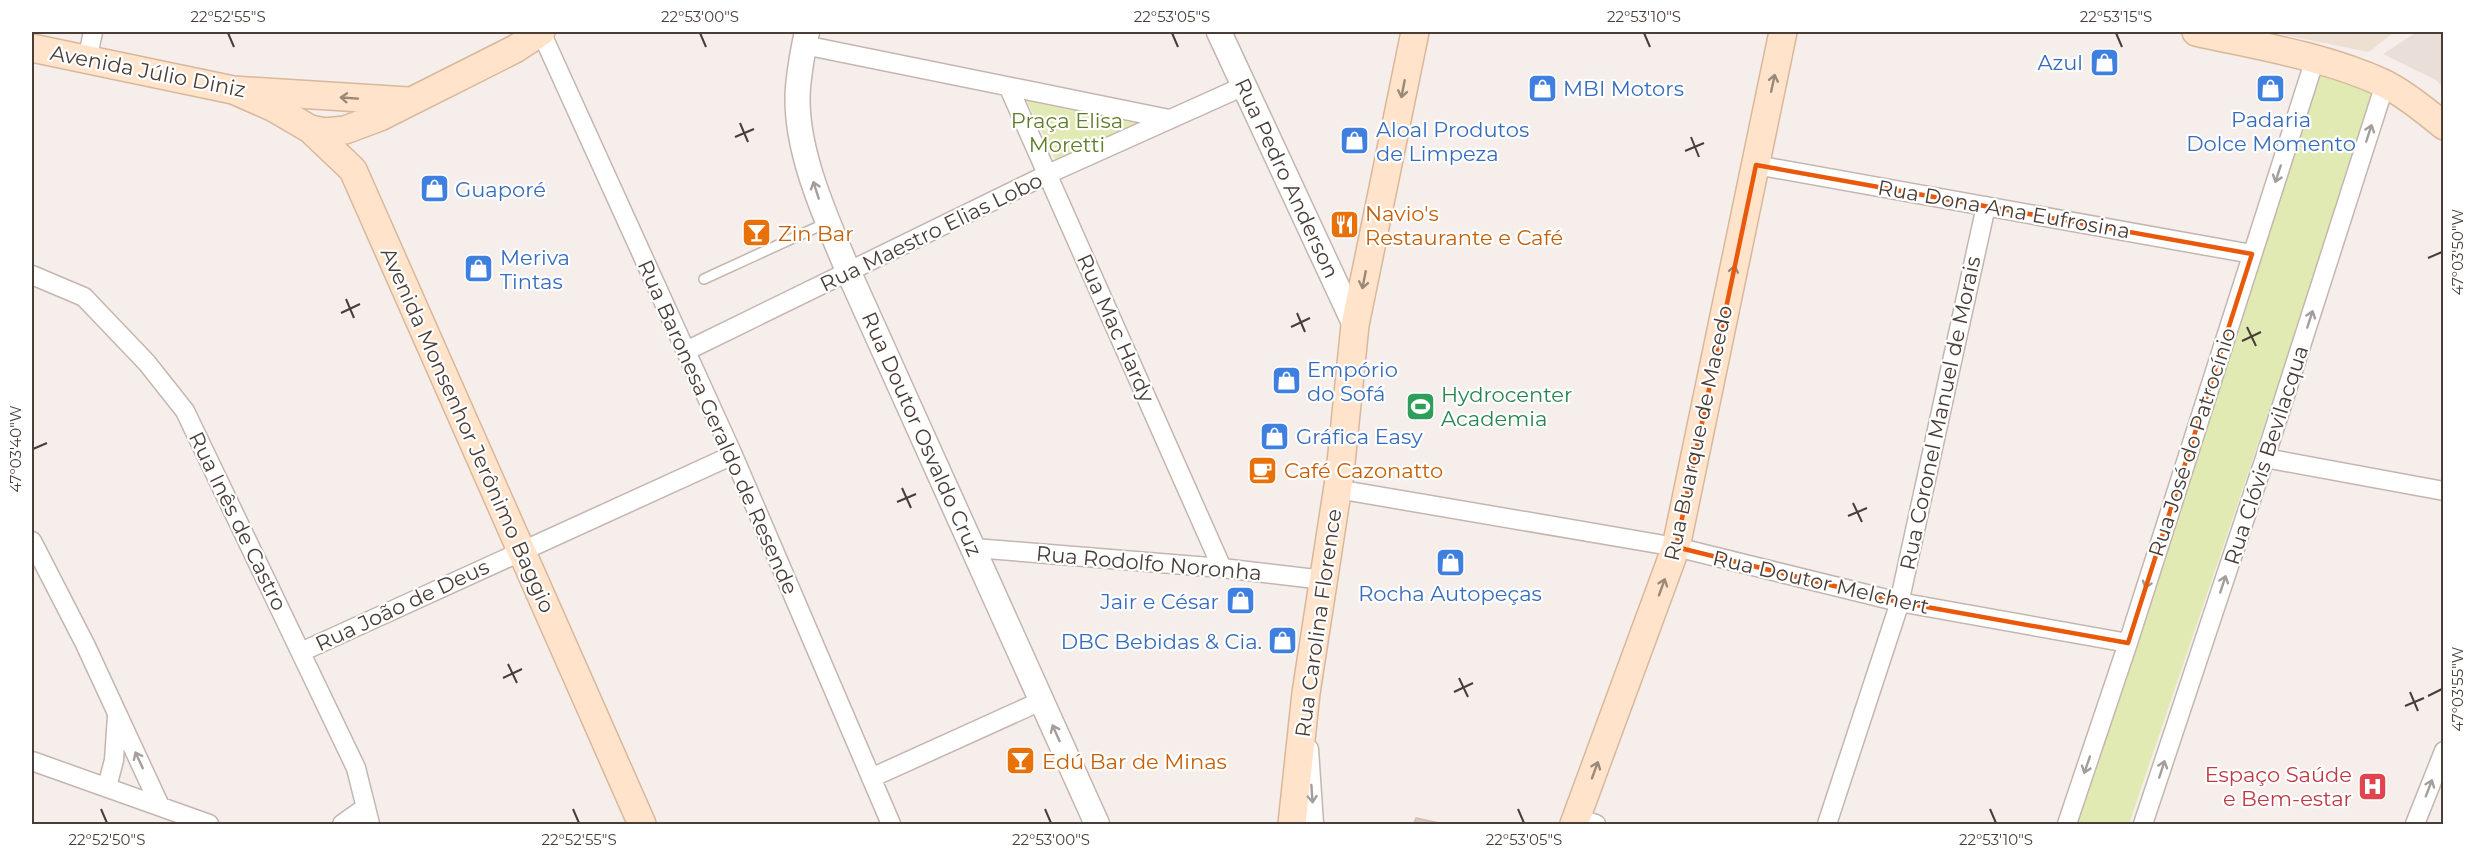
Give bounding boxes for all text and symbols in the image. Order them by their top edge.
text: 22°52'55"S [190,7,266,26]
text: 22°53'00"S [661,7,739,26]
text: 22°53'05"S [1134,7,1210,26]
text: 22°53'10"S [1607,7,1681,26]
text: 22°53'15"S [2080,7,2152,26]
street label: Avenida Júlio Diniz [48,40,248,102]
shop icon: Azul [2088,46,2120,78]
place label: Azul [2037,50,2083,75]
shop icon: MBI Motors [1526,72,1558,104]
shop icon: Padaria Dolce Momento [2255,72,2287,104]
street label: Rua Pedro Anderson [1230,74,1344,282]
one-way arrow [1768,74,1779,93]
place label: MBI Motors [1563,76,1684,101]
one-way arrow [1397,79,1408,98]
one-way arrow [340,92,360,103]
place label: Padaria Dolce Momento [2186,107,2356,156]
park label: Praça Elisa Moretti [1011,108,1123,157]
place label: Aloal Produtos de Limpeza [1376,117,1529,166]
one-way arrow [2364,124,2375,143]
shop icon: Aloal Produtos de Limpeza [1339,125,1371,157]
one-way arrow [2272,164,2283,183]
street label: Rua Maestro Elias Lobo [816,167,1046,297]
shop icon: Guaporé [418,173,450,205]
street label: Rua Dona Ana Eufrosina [1876,174,2132,244]
place label: Guaporé [455,177,546,202]
one-way arrow [809,181,820,199]
place label: Navio's Restaurante e Café [1365,201,1563,250]
text: 47°03'50"W [2448,208,2467,295]
restaurant icon: Navio's Restaurante e Café [1328,209,1360,241]
bar icon: Zin Bar [741,217,773,249]
place label: Zin Bar [778,221,854,246]
street label: Avenida Monsenhor Jerônimo Baggio [376,243,560,617]
place label: Meriva Tintas [500,245,570,294]
street label: Rua Mac Hardy [1072,250,1160,407]
shop icon: Meriva Tintas [463,253,495,285]
street label: Rua Coronel Manuel de Morais [1894,254,1986,572]
street label: Rua Baronesa Geraldo de Resende [633,256,803,598]
one-way arrow [1728,265,1739,284]
one-way arrow [1358,270,1370,289]
street label: Rua Buarque de Macedo [1659,303,1737,563]
street label: Rua Doutor Osvaldo Cruz [857,308,987,560]
one-way arrow [2305,310,2316,329]
street label: Rua José do Patrocínio [2143,324,2241,560]
street label: Rua Clóvis Bevilacqua [2219,342,2313,568]
place label: Empório do Sofá [1307,357,1398,406]
shop icon: Empório do Sofá [1270,365,1302,397]
place label: Hydrocenter Academia [1441,382,1572,431]
sports icon: Hydrocenter Academia [1404,390,1436,422]
text: 47°03'40"W [6,405,25,493]
shop icon: Gráfica Easy [1259,420,1291,452]
place label: Gráfica Easy [1296,424,1423,449]
street label: Rua Inês de Castro [184,428,292,614]
cafe icon: Café Cazonatto [1247,454,1279,486]
place label: Café Cazonatto [1284,458,1443,483]
street label: Rua Carolina Florence [1290,507,1346,739]
street label: Rua Rodolfo Noronha [1035,541,1263,585]
street label: Rua Doutor Melchert [1710,545,1932,619]
shop icon: Rocha Autopeças [1434,546,1466,578]
street label: Rua João de Deus [311,554,493,656]
one-way arrow [2141,570,2152,589]
one-way arrow [2219,575,2230,594]
one-way arrow [1657,578,1668,596]
place label: Rocha Autopeças [1358,581,1542,606]
shop icon: Jair e César [1224,585,1256,617]
place label: Jair e César [1099,589,1219,614]
shop icon: DBC Bebidas & Cia. [1267,625,1299,657]
place label: DBC Bebidas & Cia. [1061,629,1262,654]
text: 47°03'55"W [2448,646,2467,731]
one-way arrow [1049,724,1061,742]
bar icon: Edú Bar de Minas [1005,745,1037,777]
place label: Edú Bar de Minas [1042,749,1227,774]
one-way arrow [132,752,144,770]
one-way arrow [2080,755,2091,774]
one-way arrow [2157,760,2168,779]
one-way arrow [1590,761,1601,779]
place label: Espaço Saúde e Bem-estar [2205,762,2352,811]
hospital icon: Espaço Saúde e Bem-estar [2357,770,2389,802]
one-way arrow [2424,779,2435,798]
one-way arrow [1307,783,1318,803]
text: 22°52'50"S [69,830,145,849]
text: 22°52'55"S [541,830,617,849]
text: 22°53'00"S [1012,830,1090,849]
text: 22°53'05"S [1486,830,1562,849]
text: 22°53'10"S [1959,830,2033,849]

